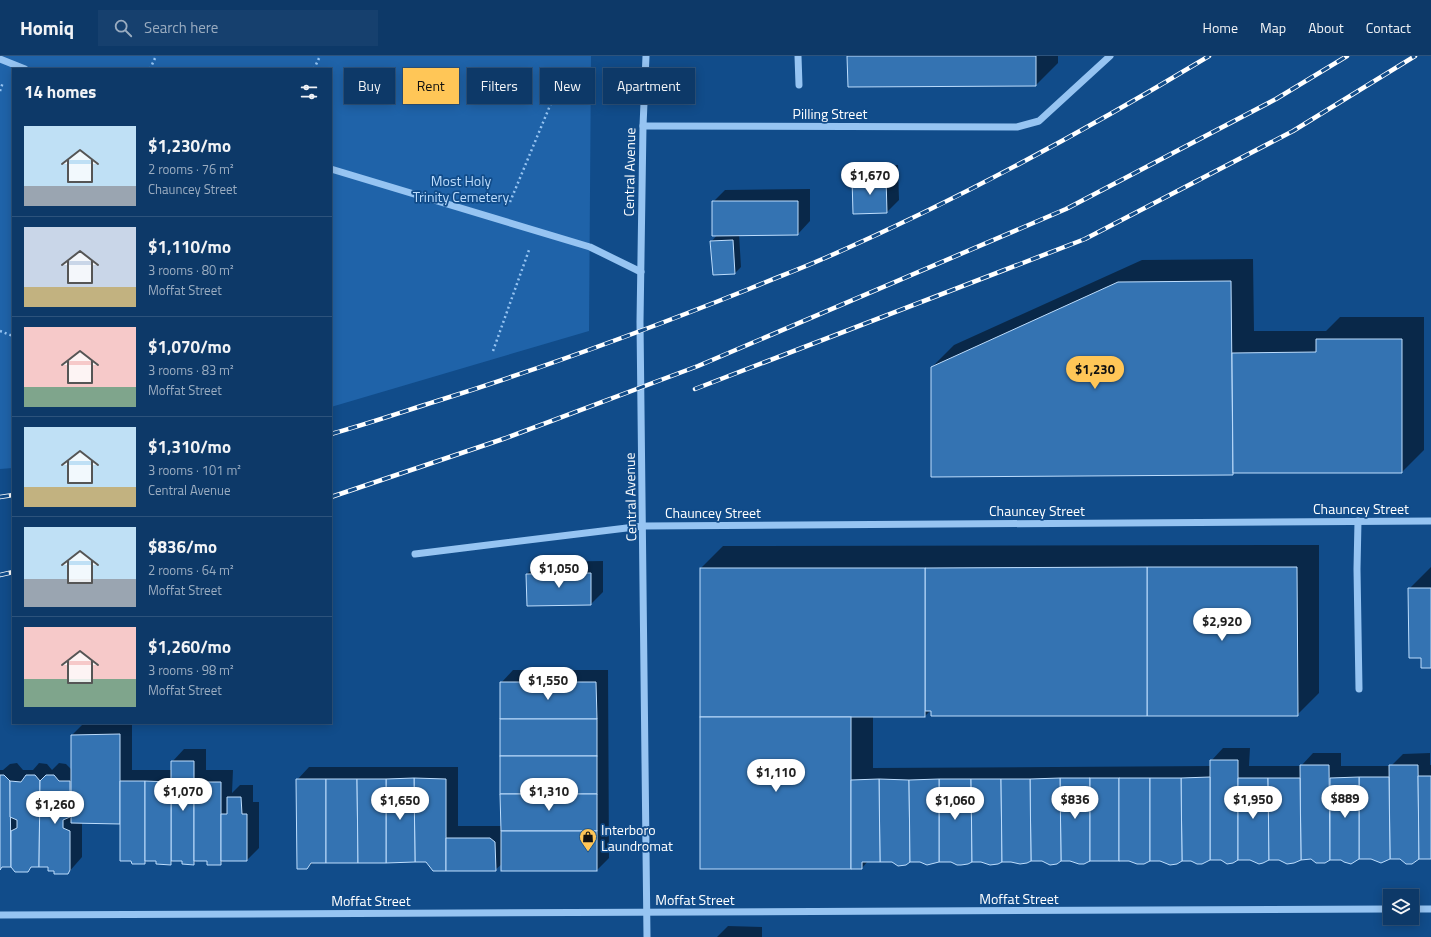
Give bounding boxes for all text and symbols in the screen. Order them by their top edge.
search box [98,10,378,46]
text: Homiq [20,13,74,42]
text: Search here [144,16,218,39]
icon: search [112,17,134,39]
text: Home [1203,17,1238,38]
text: Map [1260,17,1286,38]
text: About [1308,17,1344,38]
text: Contact [1366,17,1411,38]
chip: Buy [344,68,395,104]
chip: Rent [403,68,459,104]
chip: Filters [467,68,532,104]
chip: New [540,68,595,104]
chip: Apartment [603,68,695,104]
text: 14 homes [24,79,96,105]
icon: filters [298,81,320,103]
street label: Pilling Street [793,103,867,124]
street label: Central Avenue [618,127,640,217]
text: $1,230/mo [148,133,231,159]
icon: home [56,142,104,190]
text: 2 rooms · 76 m² [148,159,234,179]
pin: $1,670 [837,162,903,196]
text: $1,670 [850,165,890,185]
park label: Most Holy Trinity Cemetery [413,170,509,207]
text: Chauncey Street [148,179,237,199]
text: $1,110/mo [148,234,231,260]
icon: home [56,243,104,291]
text: 3 rooms · 80 m² [148,260,234,280]
text: Moffat Street [148,280,222,300]
text: $1,070/mo [148,334,231,360]
icon: home [56,343,104,391]
pin: $1,230 [1062,356,1128,390]
text: $1,230 [1075,359,1115,379]
text: 3 rooms · 83 m² [148,360,234,380]
text: Moffat Street [148,380,222,400]
text: $1,310/mo [148,434,231,460]
icon: home [56,443,104,491]
street label: Central Avenue [619,452,641,542]
text: 3 rooms · 101 m² [148,460,241,480]
text: Central Avenue [148,480,231,500]
street label: Chauncey Street [1313,498,1409,519]
street label: Chauncey Street [989,500,1085,521]
street label: Chauncey Street [665,502,761,523]
text: $836/mo [148,534,217,560]
icon: home [56,543,104,591]
pin: $1,050 [526,555,592,589]
text: $1,050 [539,558,579,578]
text: 2 rooms · 64 m² [148,560,234,580]
text: Moffat Street [148,580,222,600]
pin: $2,920 [1189,608,1255,642]
text: $2,920 [1202,611,1242,631]
text: $1,260/mo [148,634,231,660]
icon: home [56,643,104,691]
text: 3 rooms · 98 m² [148,660,234,680]
pin: $1,550 [515,667,581,701]
text: $1,550 [528,670,568,690]
text: Moffat Street [148,680,222,700]
pin: $1,110 [743,759,809,793]
text: $1,110 [756,762,796,782]
pin: $1,070 [150,778,216,812]
pin: $1,310 [516,778,582,812]
text: $1,070 [163,781,203,801]
text: $1,310 [529,781,569,801]
pin: $889 [1321,785,1369,819]
pin: $836 [1051,786,1099,820]
pin: $1,950 [1220,786,1286,820]
pin: $1,650 [367,787,433,821]
pin: $1,060 [922,787,988,821]
text: $889 [1330,788,1360,808]
text: $836 [1060,789,1090,809]
text: $1,950 [1233,789,1273,809]
text: $1,650 [380,790,420,810]
text: $1,060 [935,790,975,810]
pin: $1,260 [22,791,88,825]
text: $1,260 [35,794,75,814]
place label: Interboro Laundromat [601,819,673,856]
shop icon: Interboro Laundromat [578,827,598,852]
street label: Moffat Street [979,888,1059,909]
street label: Moffat Street [655,889,735,910]
map controls [1383,889,1419,925]
button: layers [1383,889,1419,925]
street label: Moffat Street [331,890,411,911]

